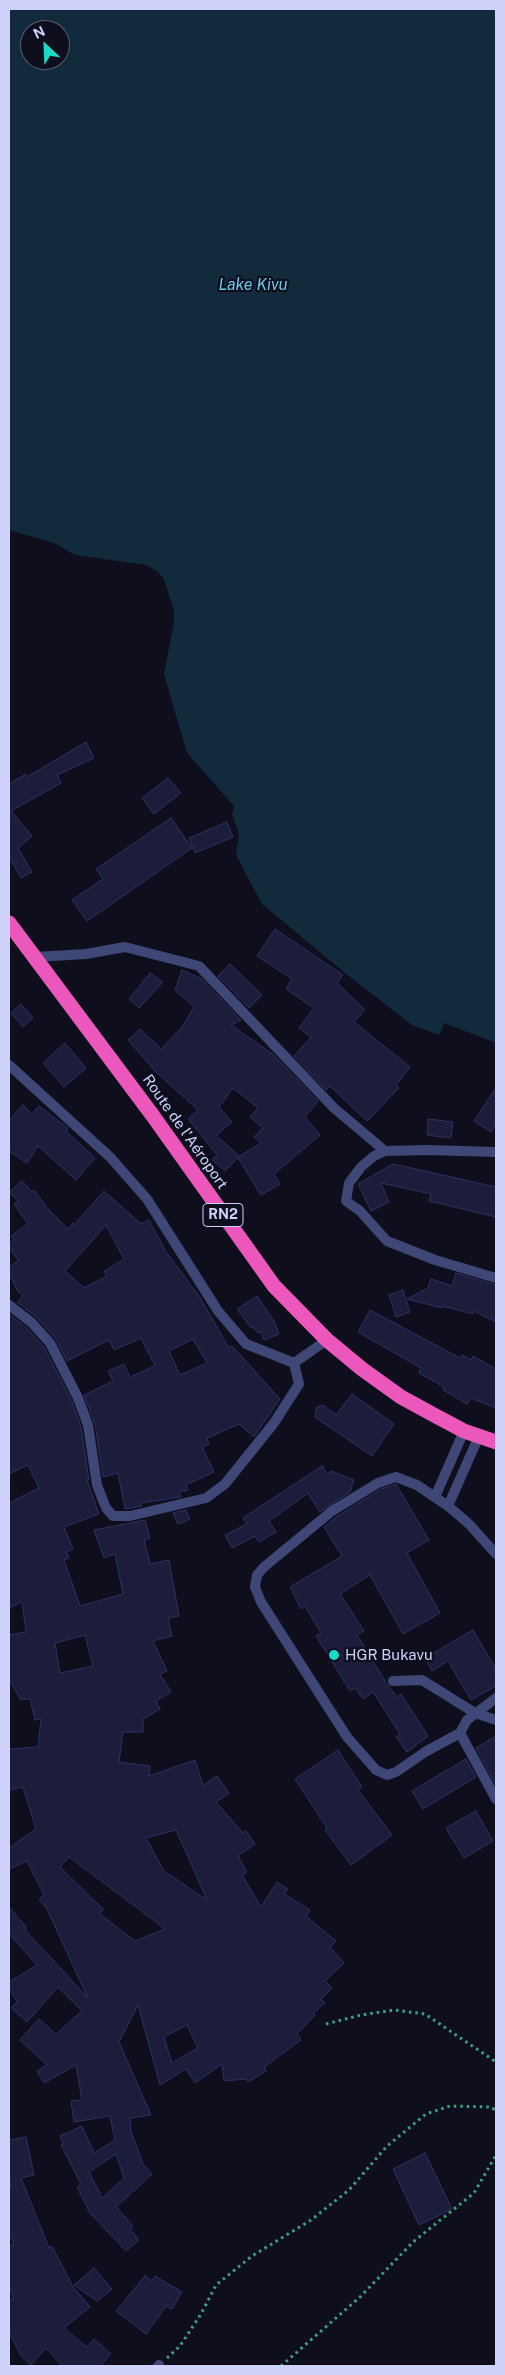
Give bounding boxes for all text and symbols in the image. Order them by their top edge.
north arrow [20,20,70,70]
text: N [31,23,47,42]
water label: Lake Kivu [218,275,288,295]
street label: Route de l'Aéroport [139,1071,231,1193]
road number: RN2 [203,1204,243,1226]
place label: HGR Bukavu [345,1646,433,1664]
marker: HGR Bukavu [327,1648,341,1662]

